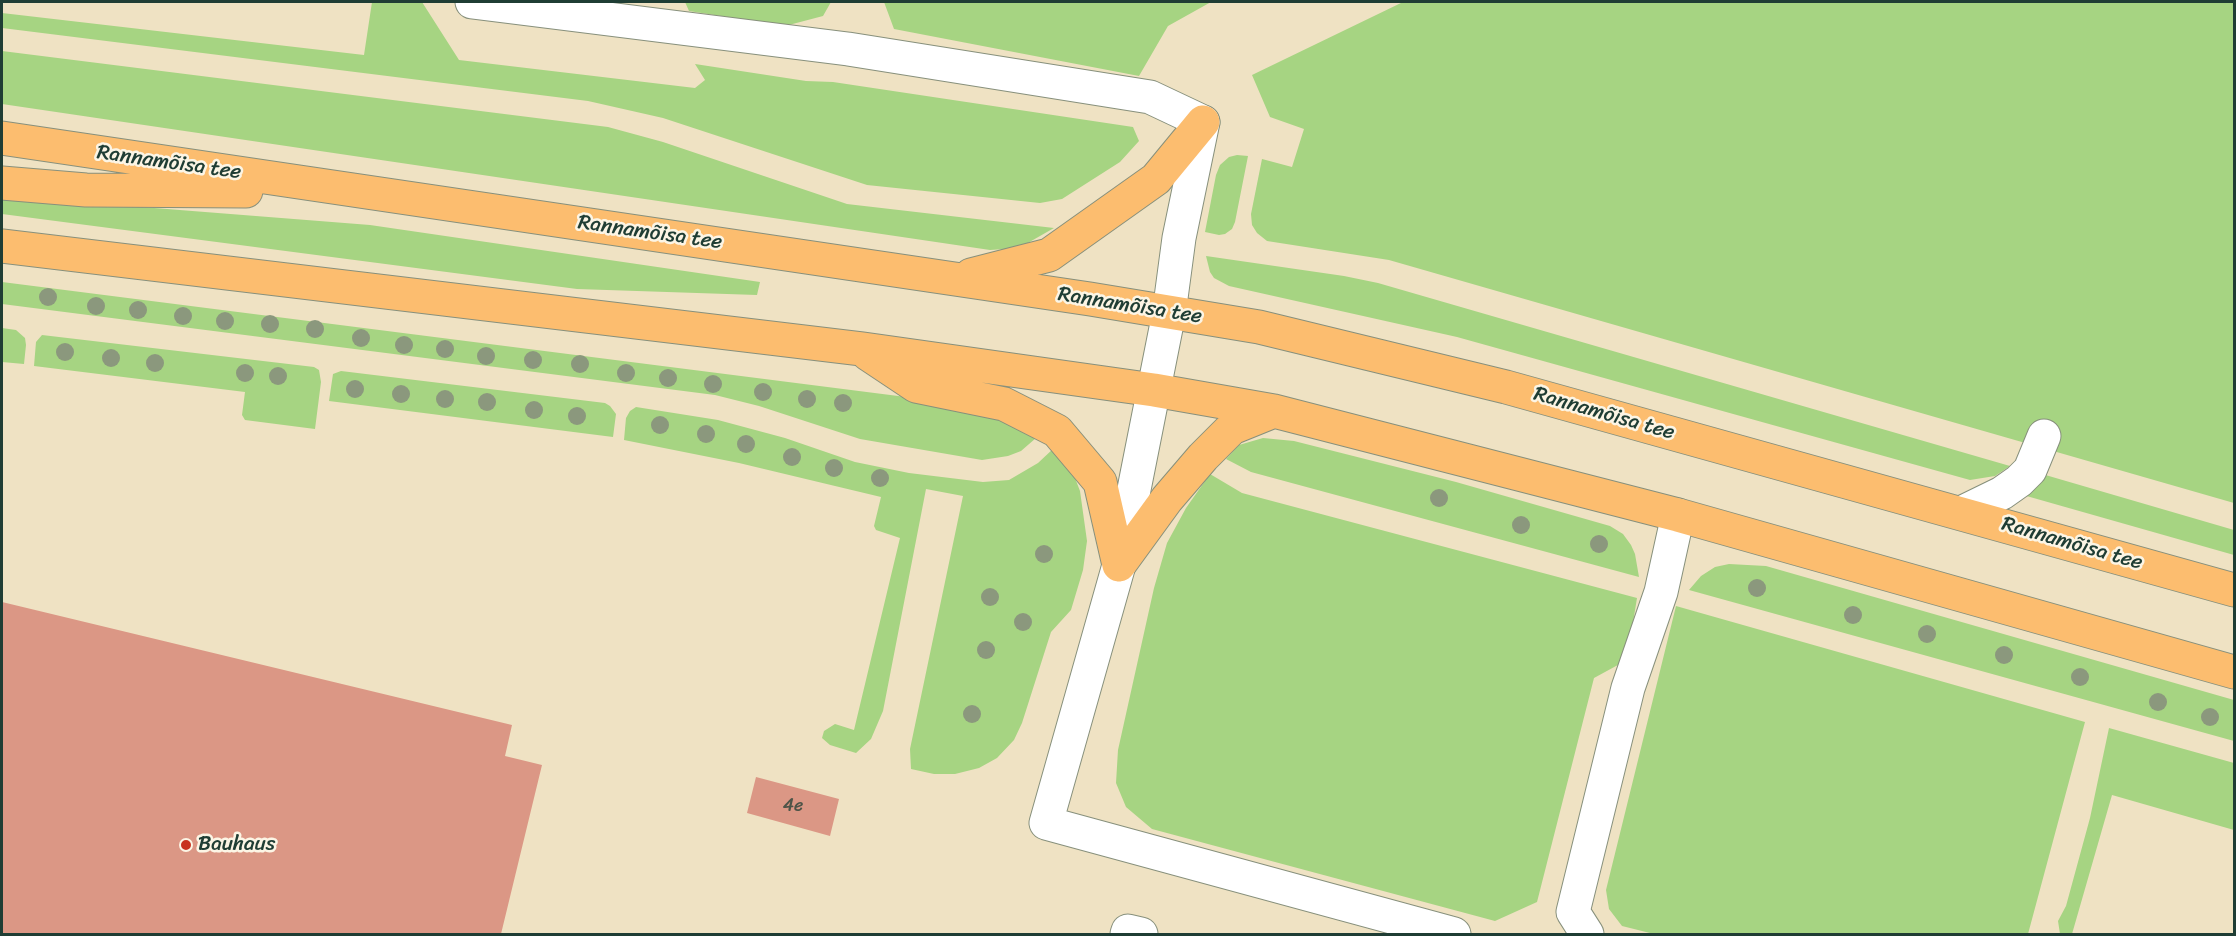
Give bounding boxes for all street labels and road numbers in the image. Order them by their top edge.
street label: Rannamõisa tee [95,140,243,186]
street label: Rannamõisa tee [576,210,724,256]
street label: Rannamõisa tee [1056,282,1204,330]
street label: Rannamõisa tee [1531,382,1677,446]
street label: Rannamõisa tee [1999,512,2145,576]

